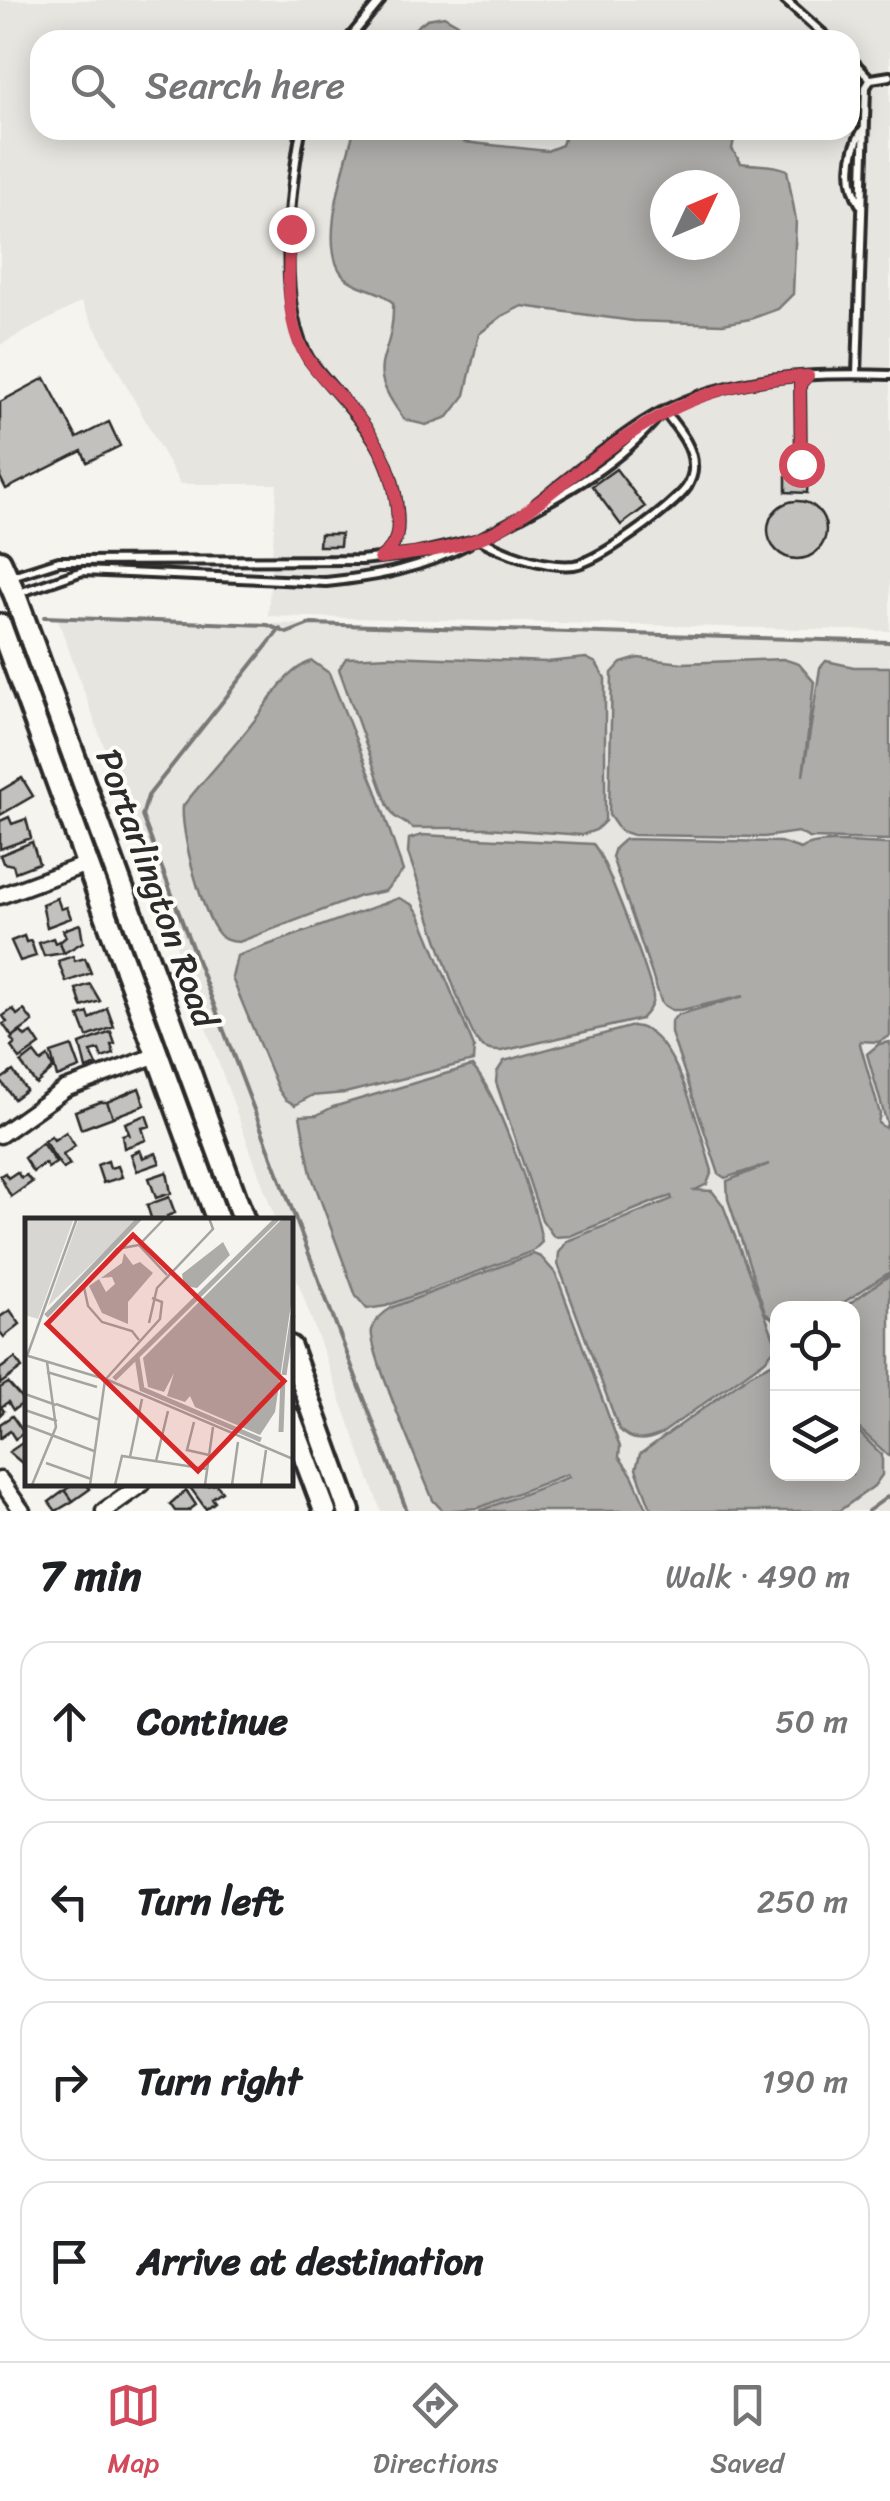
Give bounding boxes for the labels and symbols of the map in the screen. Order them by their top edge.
north arrow [650,170,740,260]
route end [269,207,315,253]
route start [779,442,825,488]
street label: Portarlington Road [78,740,237,1039]
inset map [25,1218,292,1486]

